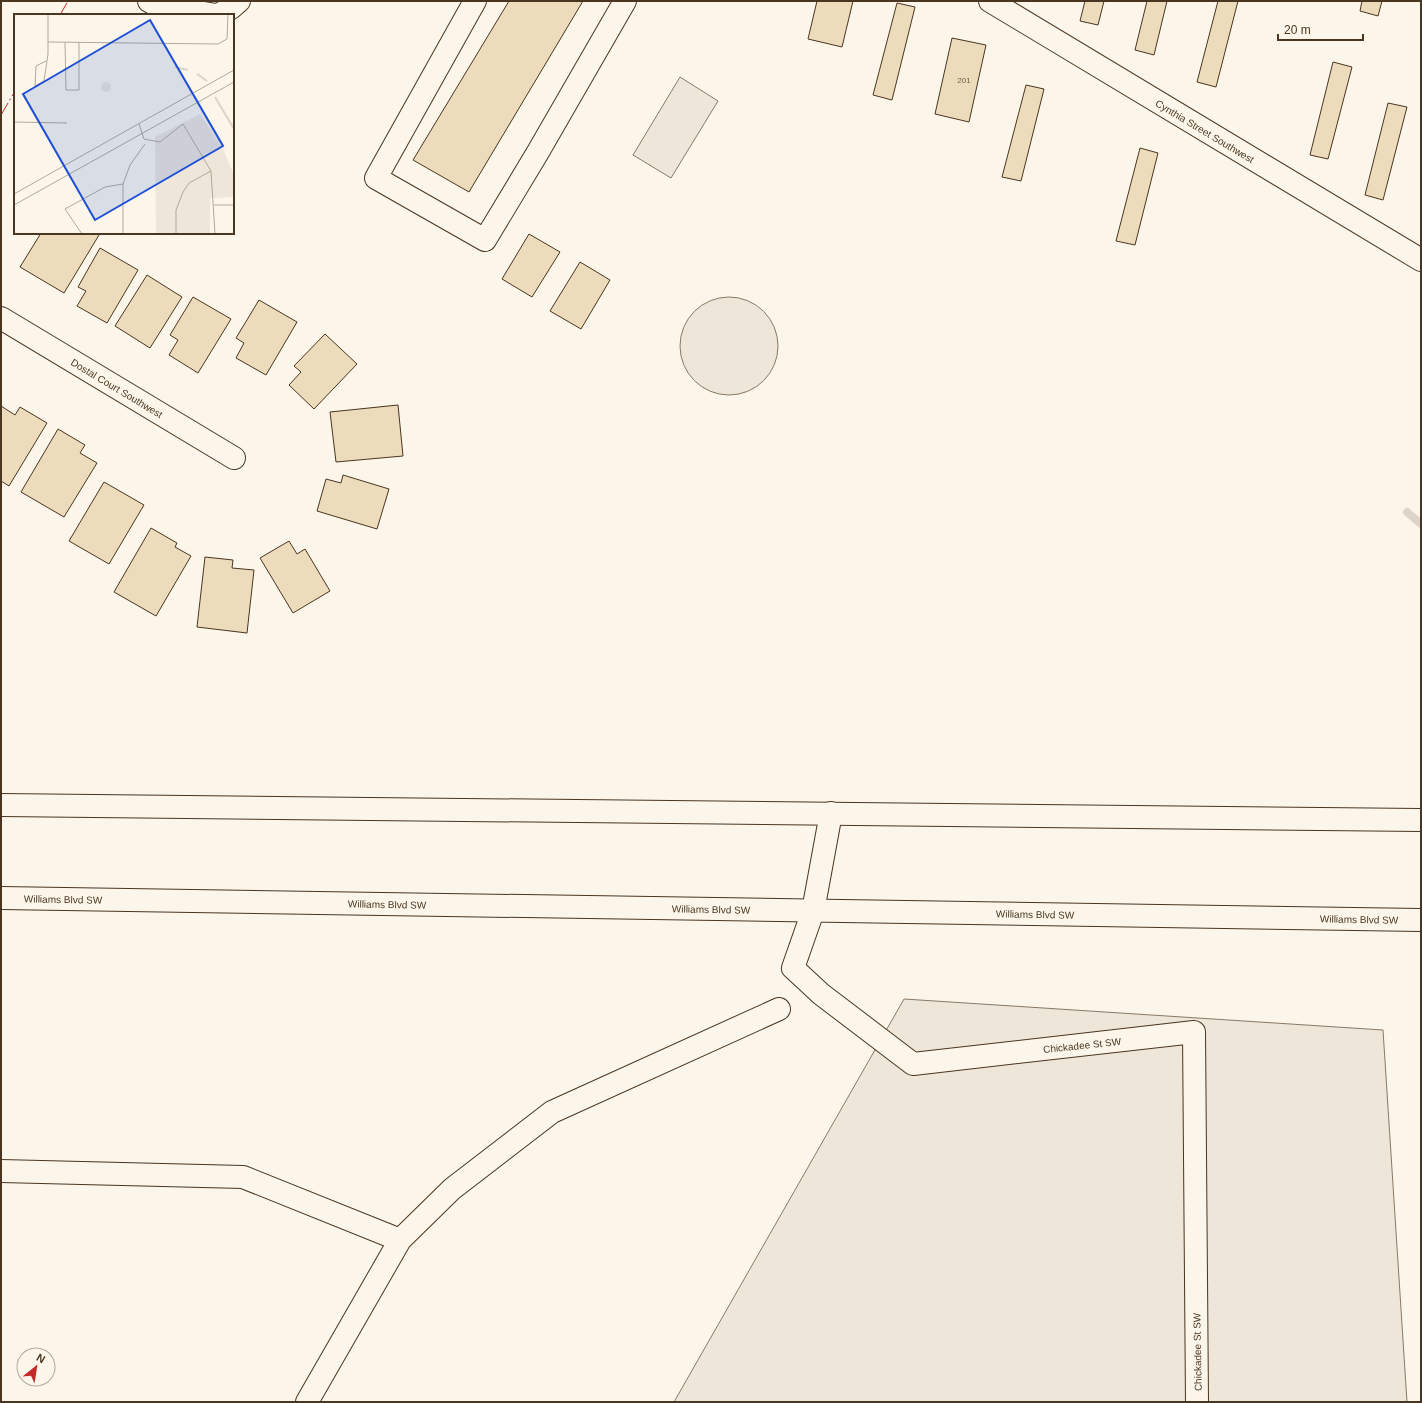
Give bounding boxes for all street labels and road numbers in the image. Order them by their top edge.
street label: Cynthia Street Southwest [1154,98,1256,165]
street label: Dostal Court Southwest [69,357,165,420]
street label: Williams Blvd SW [24,893,103,906]
street label: Williams Blvd SW [348,898,427,911]
street label: Williams Blvd SW [672,903,751,916]
street label: Williams Blvd SW [996,908,1075,921]
street label: Williams Blvd SW [1320,913,1399,926]
street label: Chickadee St SW [1043,1036,1122,1055]
street label: Chickadee St SW [1191,1312,1204,1391]

